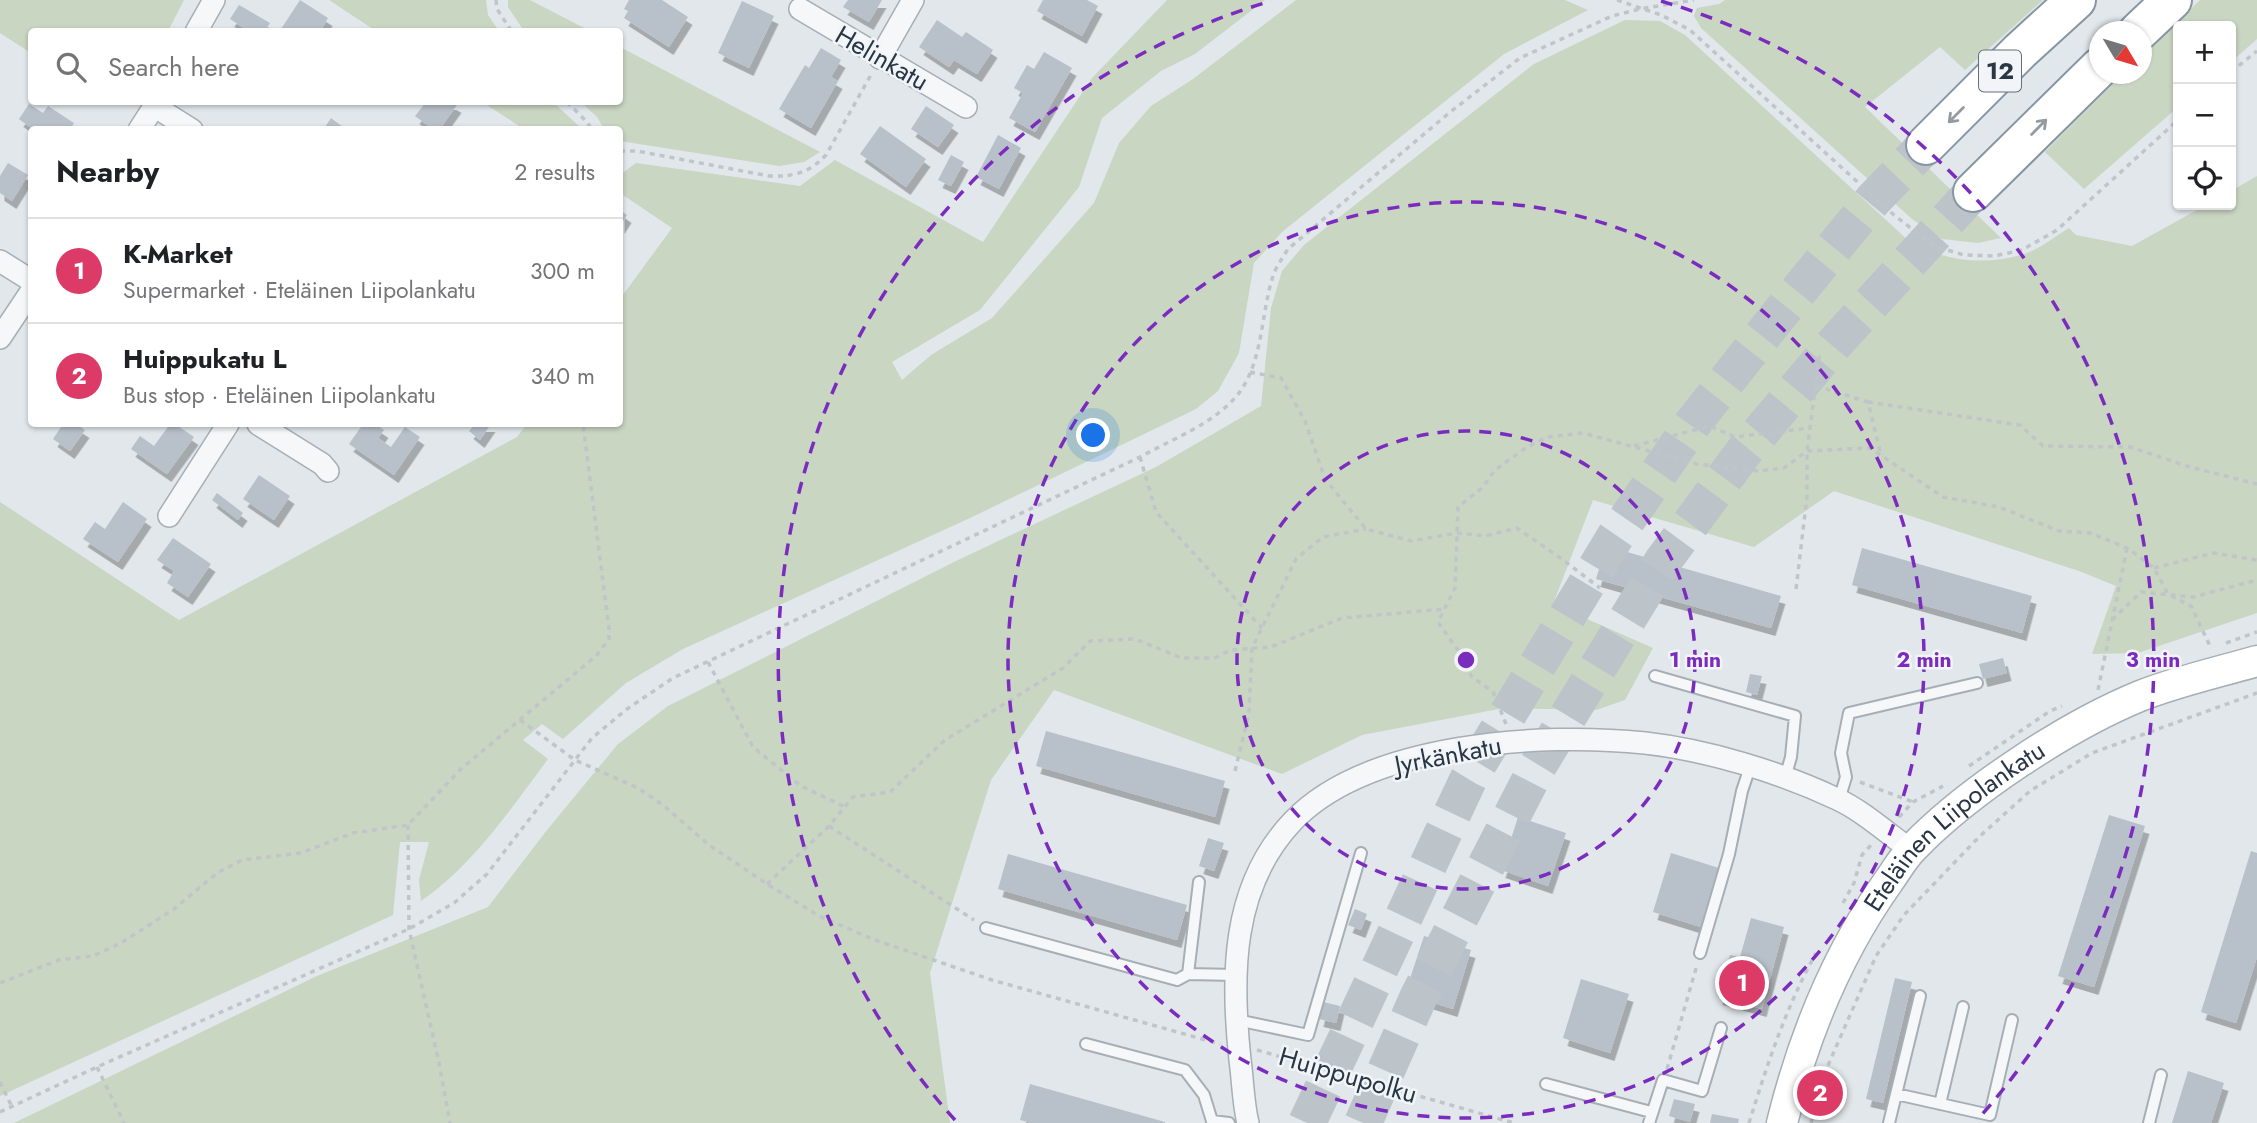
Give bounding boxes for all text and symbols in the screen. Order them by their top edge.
street label: Helinkatu [828,16,936,100]
north arrow [2089,21,2152,84]
map controls [2173,21,2236,210]
button: + [2173,21,2236,84]
search box [28,28,623,105]
icon: search [52,48,90,86]
text: Search here [108,48,240,86]
road number: 12 [1979,50,2021,92]
button: − [2173,84,2236,147]
one-way arrow [1948,107,1965,124]
one-way arrow [2030,118,2047,135]
button: locate [2173,147,2236,210]
text: Nearby [56,150,159,193]
text: 2 results [514,155,595,189]
text: K-Market [123,235,233,273]
text: 1 [73,254,85,288]
text: 300 m [530,254,595,288]
text: Supermarket · Eteläinen Liipolankatu [123,273,476,307]
text: Huippukatu L [123,340,286,378]
text: 2 [71,359,87,393]
text: 340 m [530,359,595,393]
text: Bus stop · Eteläinen Liipolankatu [123,378,436,412]
your location [1076,418,1110,452]
text: 1 min [1669,645,1721,675]
text: 2 min [1896,645,1952,675]
text: 3 min [2126,645,2180,675]
centre of rings [1454,648,1478,672]
street label: Jyrkänkatu [1388,726,1505,785]
street label: Eteläinen Liipolankatu [1854,731,2052,919]
pin: 1 [1719,957,1765,1009]
street label: Huippupolku [1274,1037,1422,1113]
pin: 2 [1797,1067,1843,1119]

